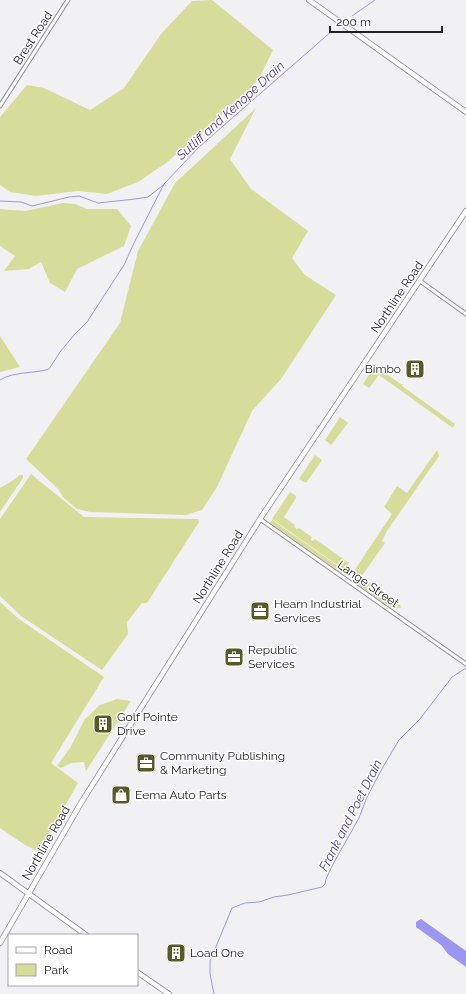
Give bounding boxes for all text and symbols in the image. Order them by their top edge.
scale bar [330,8,442,34]
street label: Brest Road [11,9,55,67]
text: 200 m [336,15,371,29]
water label: Sutliff and Kenope Drain [173,58,287,163]
street label: Northline Road [368,259,426,335]
building icon: Bimbo [404,358,426,380]
place label: Bimbo [365,362,401,376]
street label: Northline Road [190,528,246,606]
street label: Lange Street [335,558,401,610]
place label: Hearn Industrial Services [274,597,362,625]
office icon: Hearn Industrial Services [249,600,271,622]
place label: Republic Services [248,643,297,671]
office icon: Republic Services [223,646,245,668]
place label: Golf Pointe Drive [117,710,178,738]
building icon: Golf Pointe Drive [92,713,114,735]
place label: Community Publishing & Marketing [160,749,285,777]
office icon: Community Publishing & Marketing [135,752,157,774]
water label: Frank and Poet Drain [316,757,385,873]
shop icon: Eema Auto Parts [110,784,132,806]
place label: Eema Auto Parts [135,788,227,802]
street label: Northline Road [19,803,73,883]
legend [8,934,138,986]
building icon: Load One [165,942,187,964]
text: Road [44,943,73,957]
place label: Load One [190,946,244,960]
text: Park [44,963,69,977]

